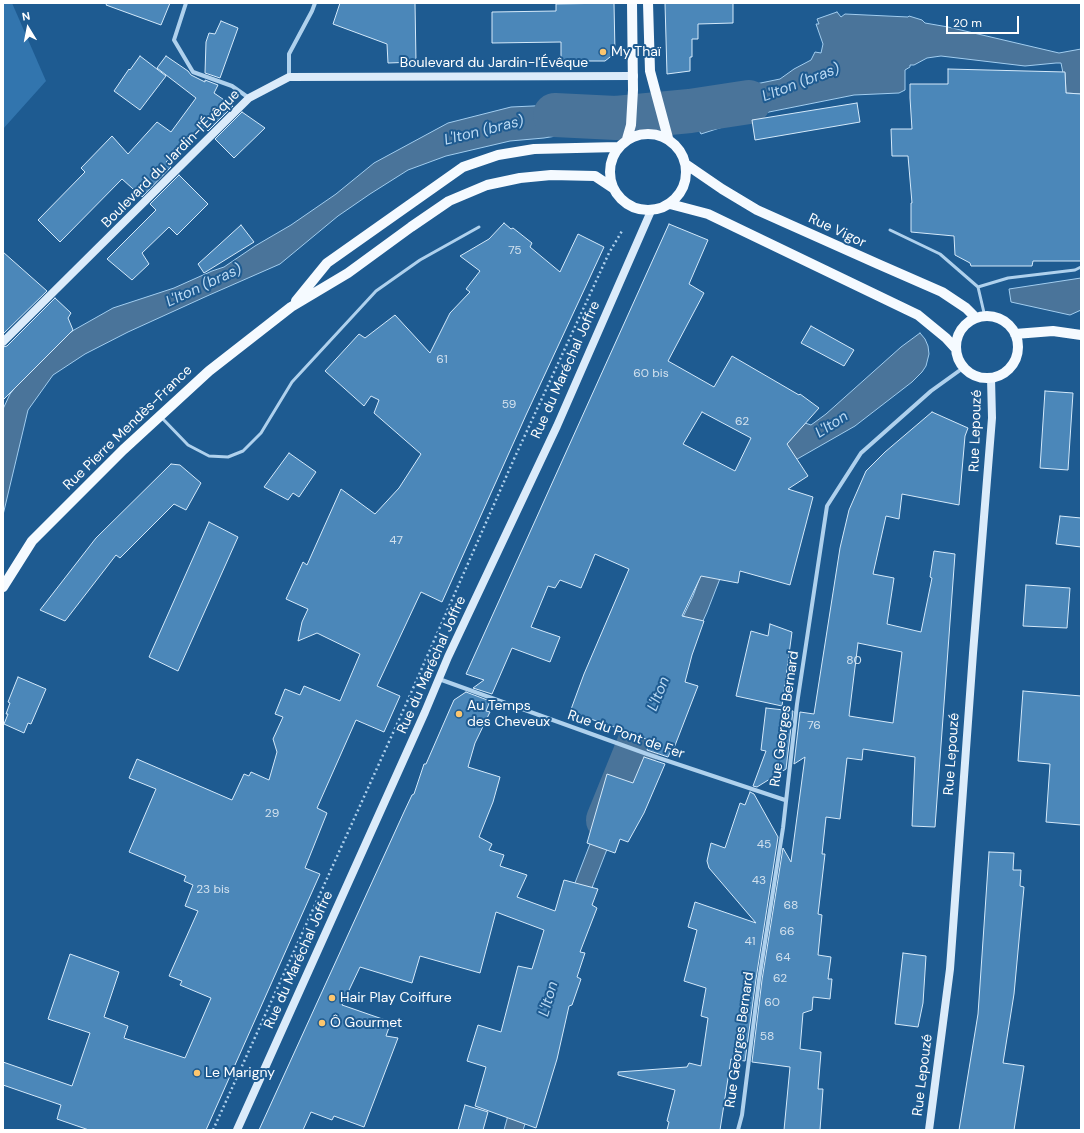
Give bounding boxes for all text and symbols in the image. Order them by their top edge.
north arrow [8,8,48,48]
scale bar [948,8,1021,34]
text: N [21,9,31,24]
text: 20 m [953,15,982,31]
place label: My Thaï [611,44,661,60]
marker: My Thaï [598,47,608,57]
street label: Boulevard du Jardin-l'Évêque [400,55,588,71]
water label: L'Iton (bras) [760,60,842,106]
street label: Boulevard du Jardin-l'Évêque [98,86,244,232]
water label: L'Iton (bras) [442,112,526,150]
street label: Rue Vigor [805,210,869,252]
house number: 75 [508,244,522,258]
water label: L'Iton (bras) [163,261,245,311]
street label: Rue du Maréchal Joffre [528,299,604,441]
house number: 61 [436,353,448,367]
street label: Rue Pierre Mendès-France [60,362,196,494]
house number: 60 bis [633,367,669,381]
street label: Rue Lepouzé [966,389,986,473]
house number: 59 [502,398,516,412]
water label: L'Iton [812,408,852,442]
house number: 62 [735,415,749,429]
house number: 47 [389,534,403,548]
street label: Rue du Maréchal Joffre [394,594,470,736]
street label: Rue Georges Bernard [767,650,803,788]
house number: 80 [846,654,862,668]
water label: L'Iton [644,674,674,714]
place label: Au Temps des Cheveux [467,698,550,730]
street label: Rue du Pont de Fer [565,707,687,763]
marker: Au Temps des Cheveux [454,709,464,719]
street label: Rue Lepouzé [941,712,963,796]
house number: 76 [807,719,821,733]
house number: 29 [265,807,279,821]
house number: 45 [757,838,771,852]
house number: 43 [752,874,766,888]
house number: 23 bis [196,883,230,897]
street label: Rue du Maréchal Joffre [261,889,337,1031]
house number: 68 [784,899,798,913]
house number: 66 [779,925,795,939]
house number: 41 [744,935,756,949]
house number: 64 [776,951,790,965]
street label: Rue Georges Bernard [722,971,758,1109]
house number: 62 [773,972,787,986]
water label: L'Iton [535,979,563,1019]
place label: Hair Play Coiffure [340,990,452,1006]
marker: Hair Play Coiffure [327,993,337,1003]
house number: 60 [764,996,780,1010]
place label: Ô Gourmet [330,1015,402,1031]
marker: Ô Gourmet [317,1018,327,1028]
house number: 58 [760,1030,774,1044]
street label: Rue Lepouzé [910,1033,936,1117]
place label: Le Marigny [205,1065,275,1081]
marker: Le Marigny [192,1068,202,1078]

